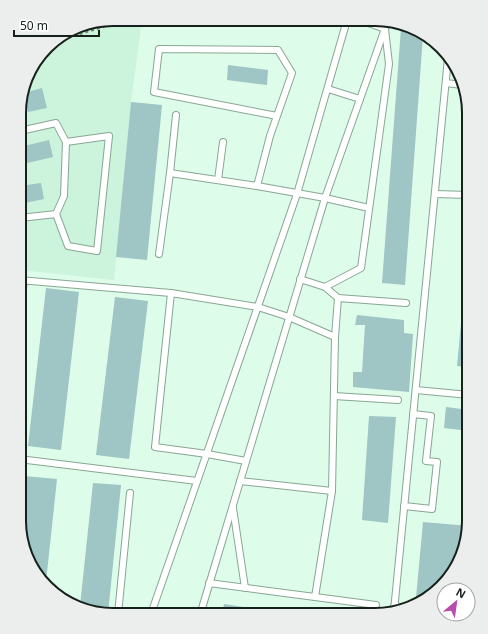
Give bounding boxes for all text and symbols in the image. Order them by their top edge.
scale bar [14,12,99,38]
text: 50 m [20,17,48,34]
north arrow [436,582,476,622]
text: N [454,584,469,602]

